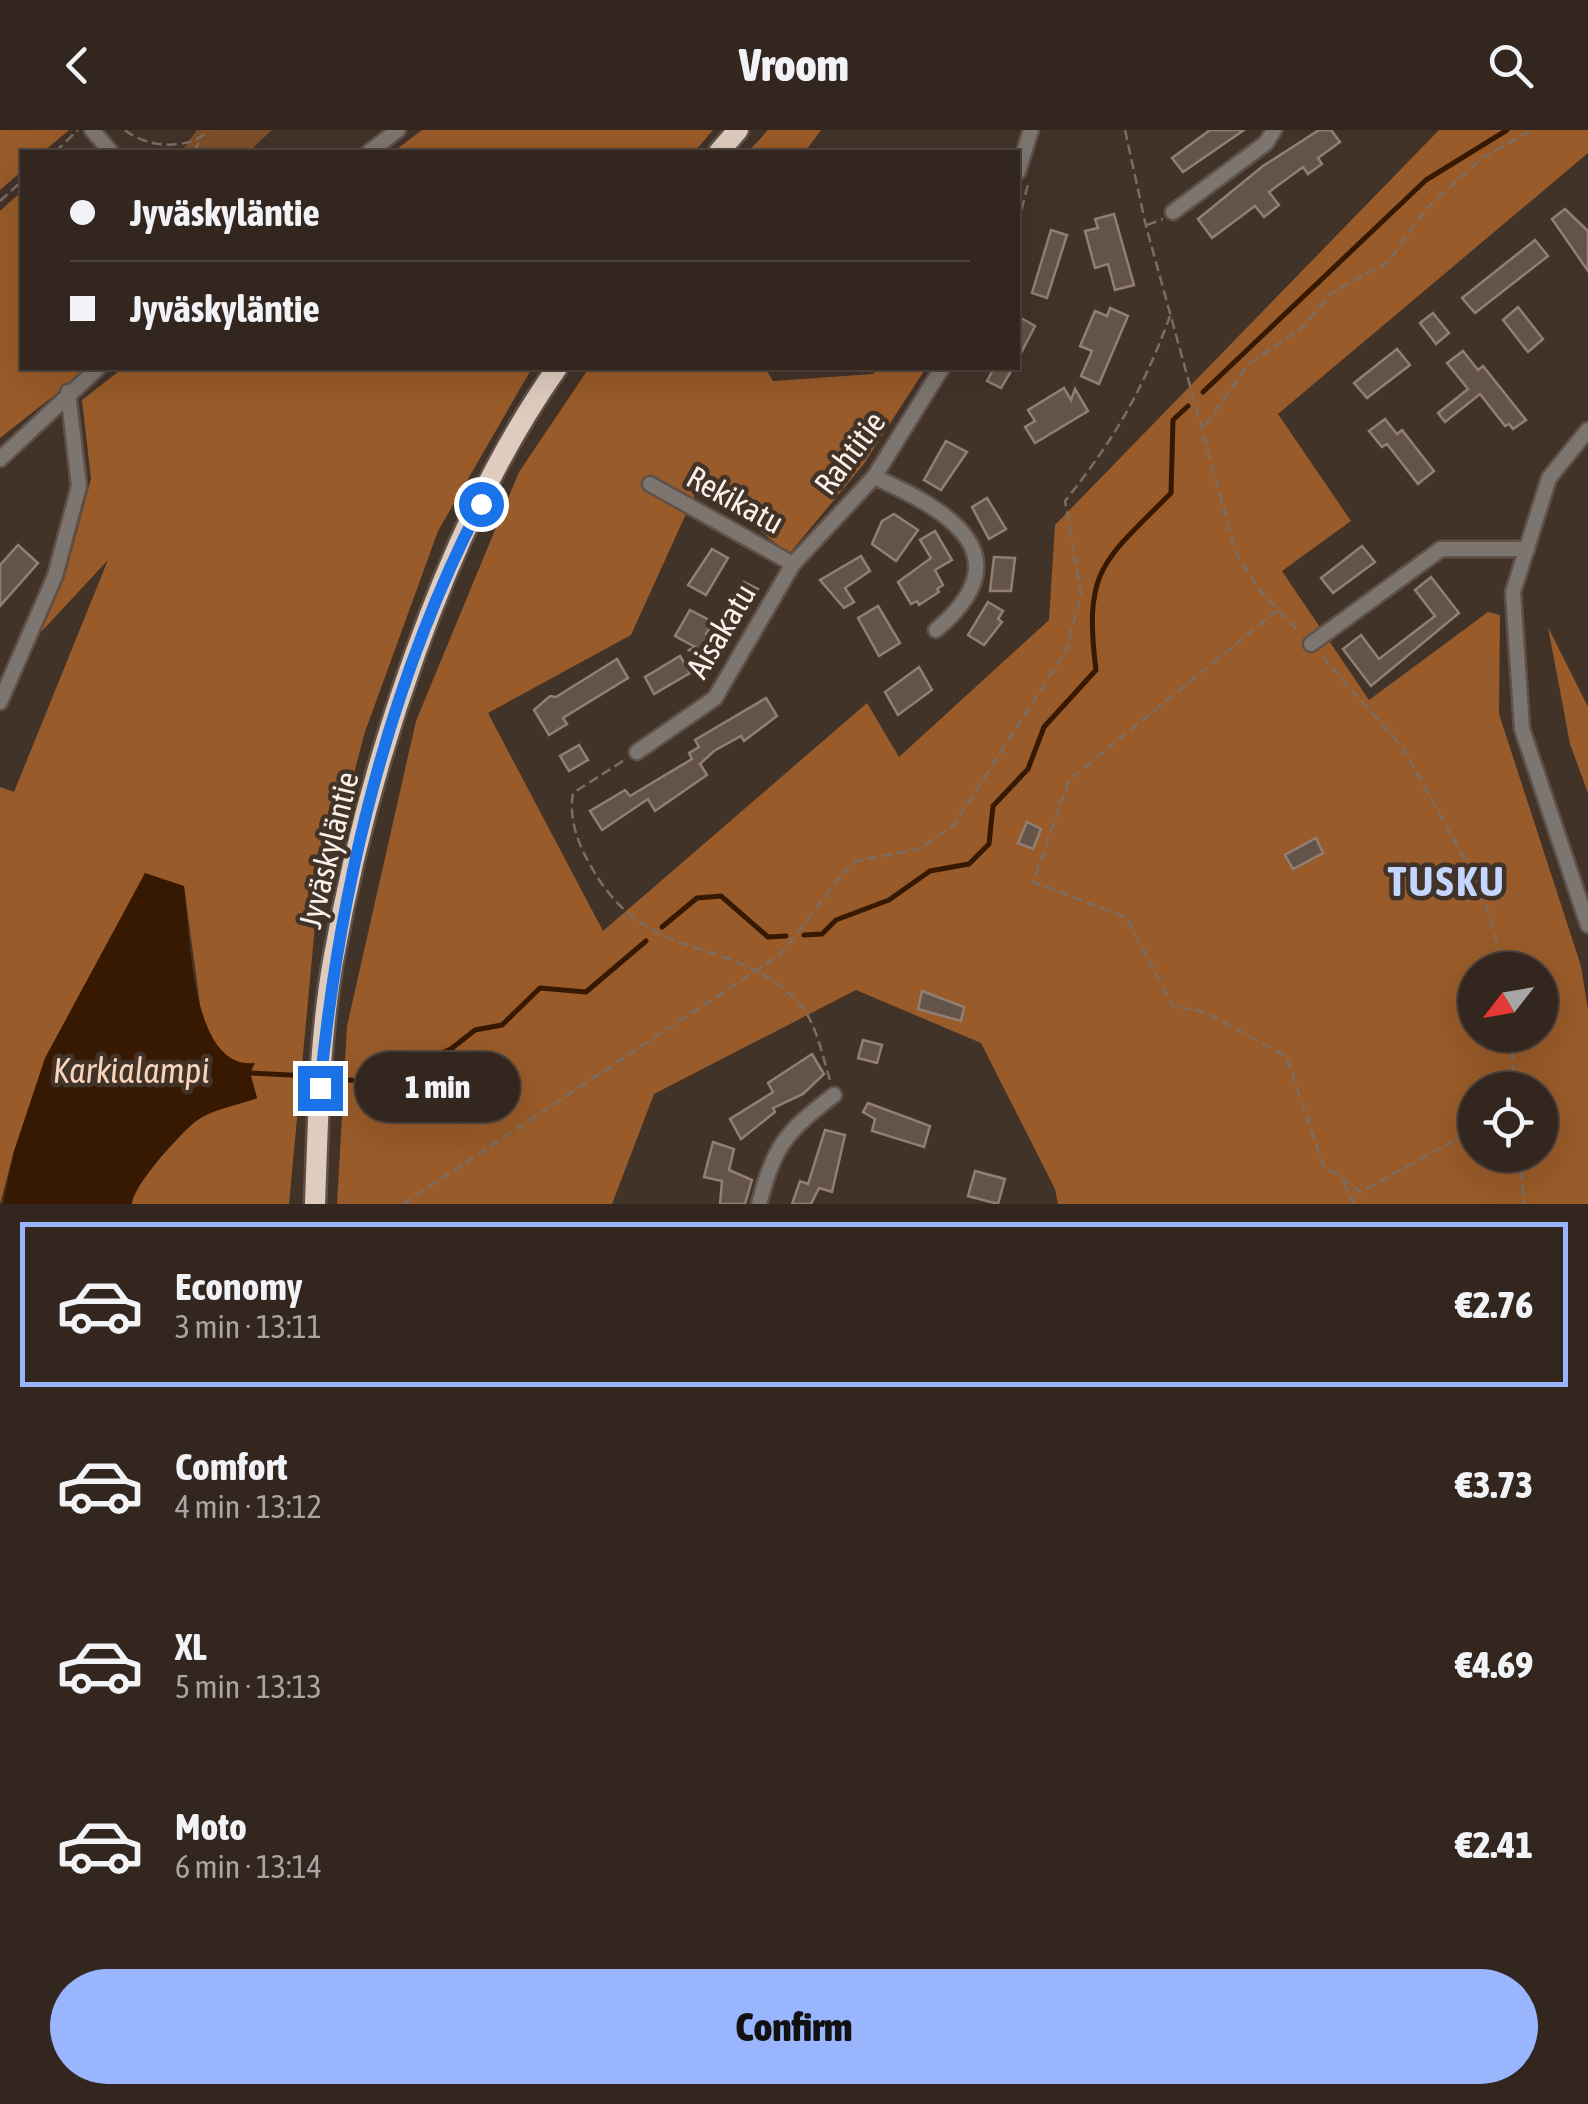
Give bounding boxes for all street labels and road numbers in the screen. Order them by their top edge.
street label: Rahtitie [807,404,893,501]
street label: Rekikatu [681,458,790,541]
street label: Aisakatu [678,577,763,684]
street label: Jyväskyläntie [291,768,366,932]

